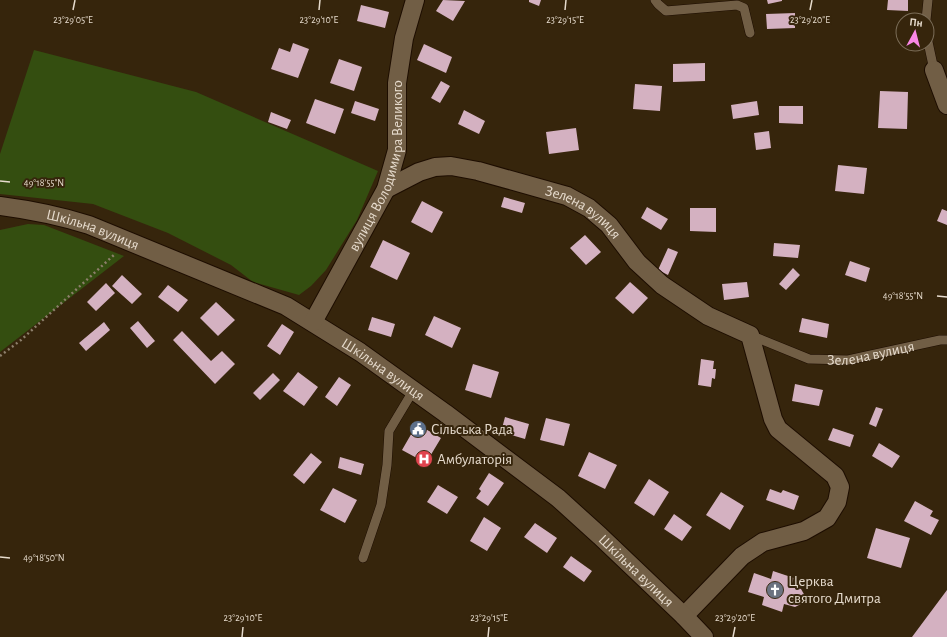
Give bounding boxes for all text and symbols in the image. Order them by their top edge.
north arrow [895,12,935,52]
text: 23°29'05"E [53,15,93,25]
text: 23°29'10"E [300,15,339,25]
text: 23°29'15"E [546,15,584,25]
text: 23°29'20"E [790,15,830,25]
text: Пн [909,16,923,29]
street label: вулиця Володимира Великого [346,80,405,254]
text: 49°18'55"N [24,178,64,188]
street label: Зелена вулиця [544,183,624,242]
street label: Шкільна вулиця [45,207,141,253]
text: 49°18'55"N [883,291,923,301]
street label: Шкільна вулиця [339,335,427,404]
street label: Зелена вулиця [827,339,916,368]
public building icon: Сільська Рада [408,419,428,439]
place label: Сільська Рада [431,422,513,437]
hospital icon: Амбулаторія [414,449,434,469]
place label: Амбулаторія [437,452,512,467]
street label: Шкільна вулиця [595,532,676,610]
text: 49°18'50"N [23,553,65,563]
place label: Церква святого Дмитра [788,574,881,606]
church icon: Церква святого Дмитра [765,580,785,600]
text: 23°29'10"E [224,613,263,623]
text: 23°29'15"E [470,613,508,623]
text: 23°29'20"E [715,613,755,623]

